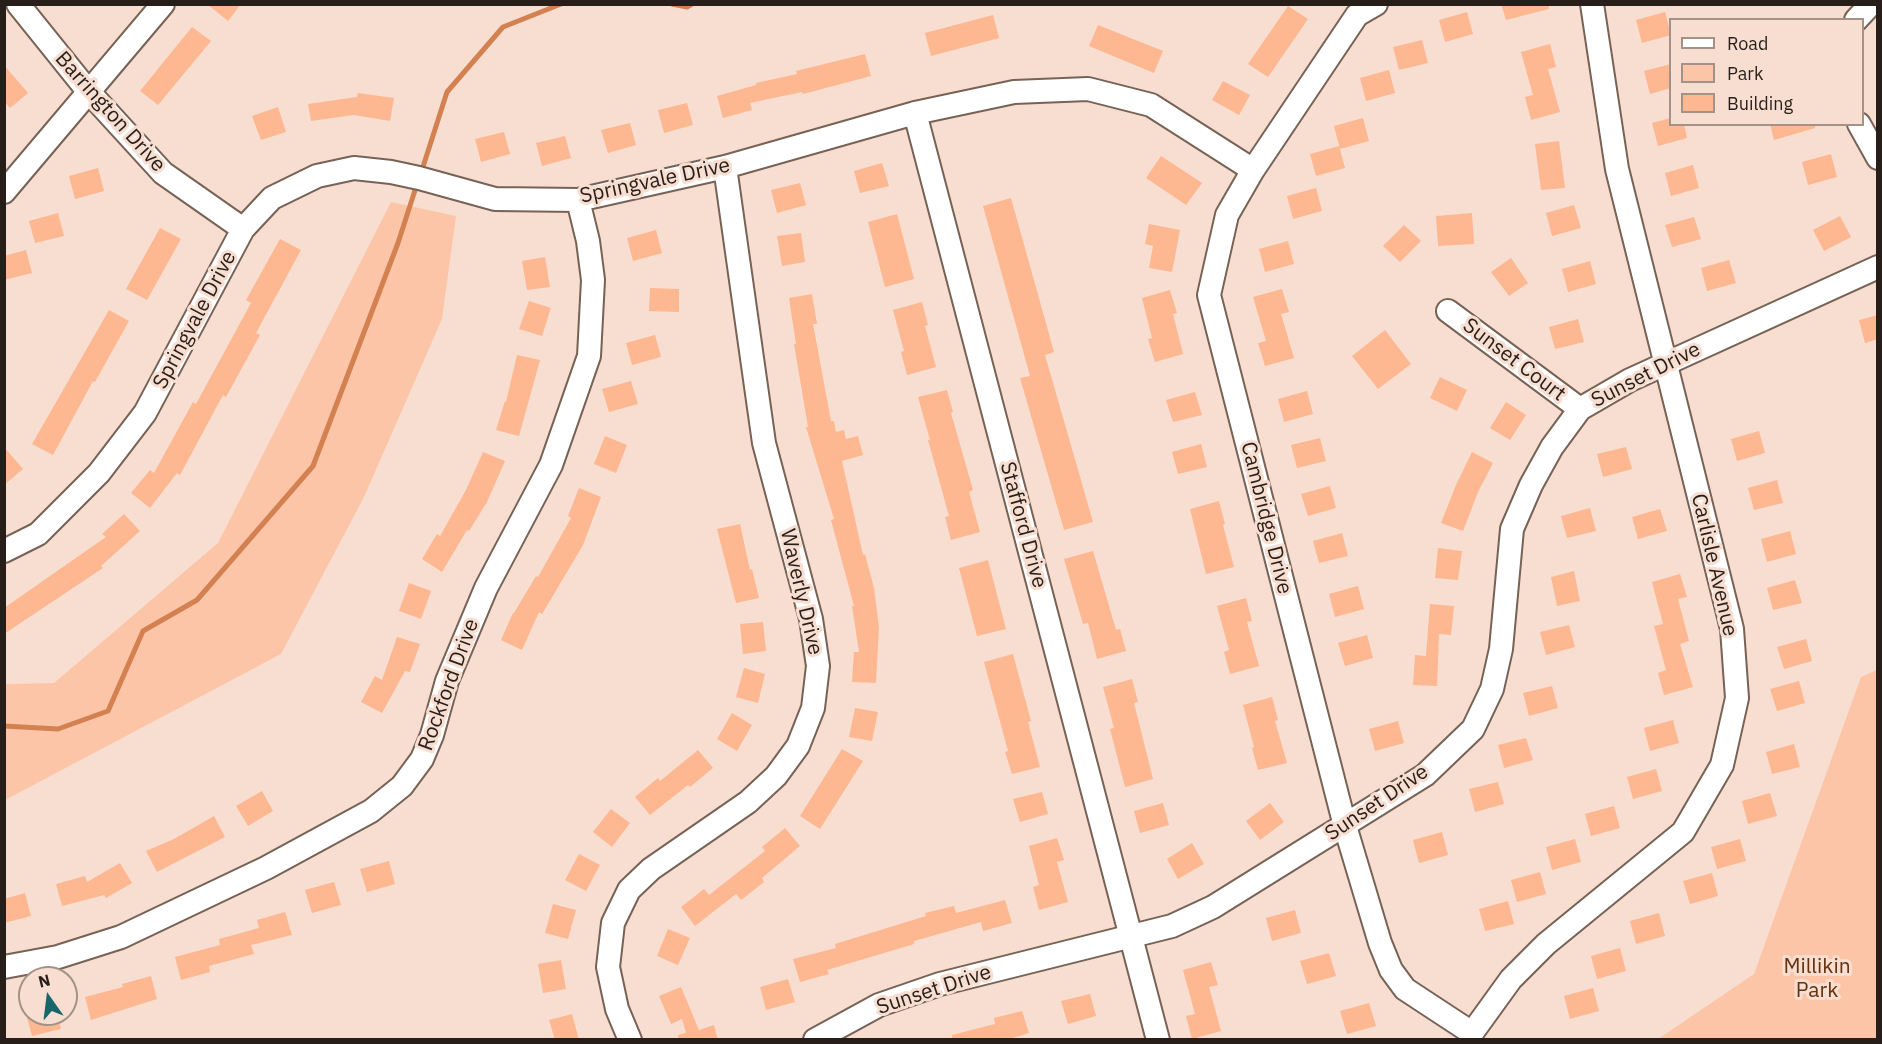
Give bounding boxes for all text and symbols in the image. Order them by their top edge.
legend [1669,18,1864,126]
text: Road [1727,32,1768,55]
street label: Barrington Drive [49,47,171,177]
text: Park [1727,62,1763,85]
text: Building [1727,92,1793,115]
street label: Springvale Drive [578,153,732,209]
street label: Springvale Drive [148,247,242,393]
street label: Sunset Court [1458,313,1570,407]
street label: Sunset Drive [1587,337,1705,413]
street label: Cambridge Drive [1235,439,1297,597]
street label: Stafford Drive [994,459,1052,591]
street label: Carlisle Avenue [1685,491,1743,639]
street label: Waverly Drive [774,527,828,657]
street label: Rockford Drive [413,616,485,754]
street label: Sunset Drive [1321,759,1433,847]
park label: Millikin Park [1783,954,1851,1004]
street label: Sunset Drive [874,960,994,1020]
north arrow [18,966,78,1026]
text: N [36,969,52,992]

